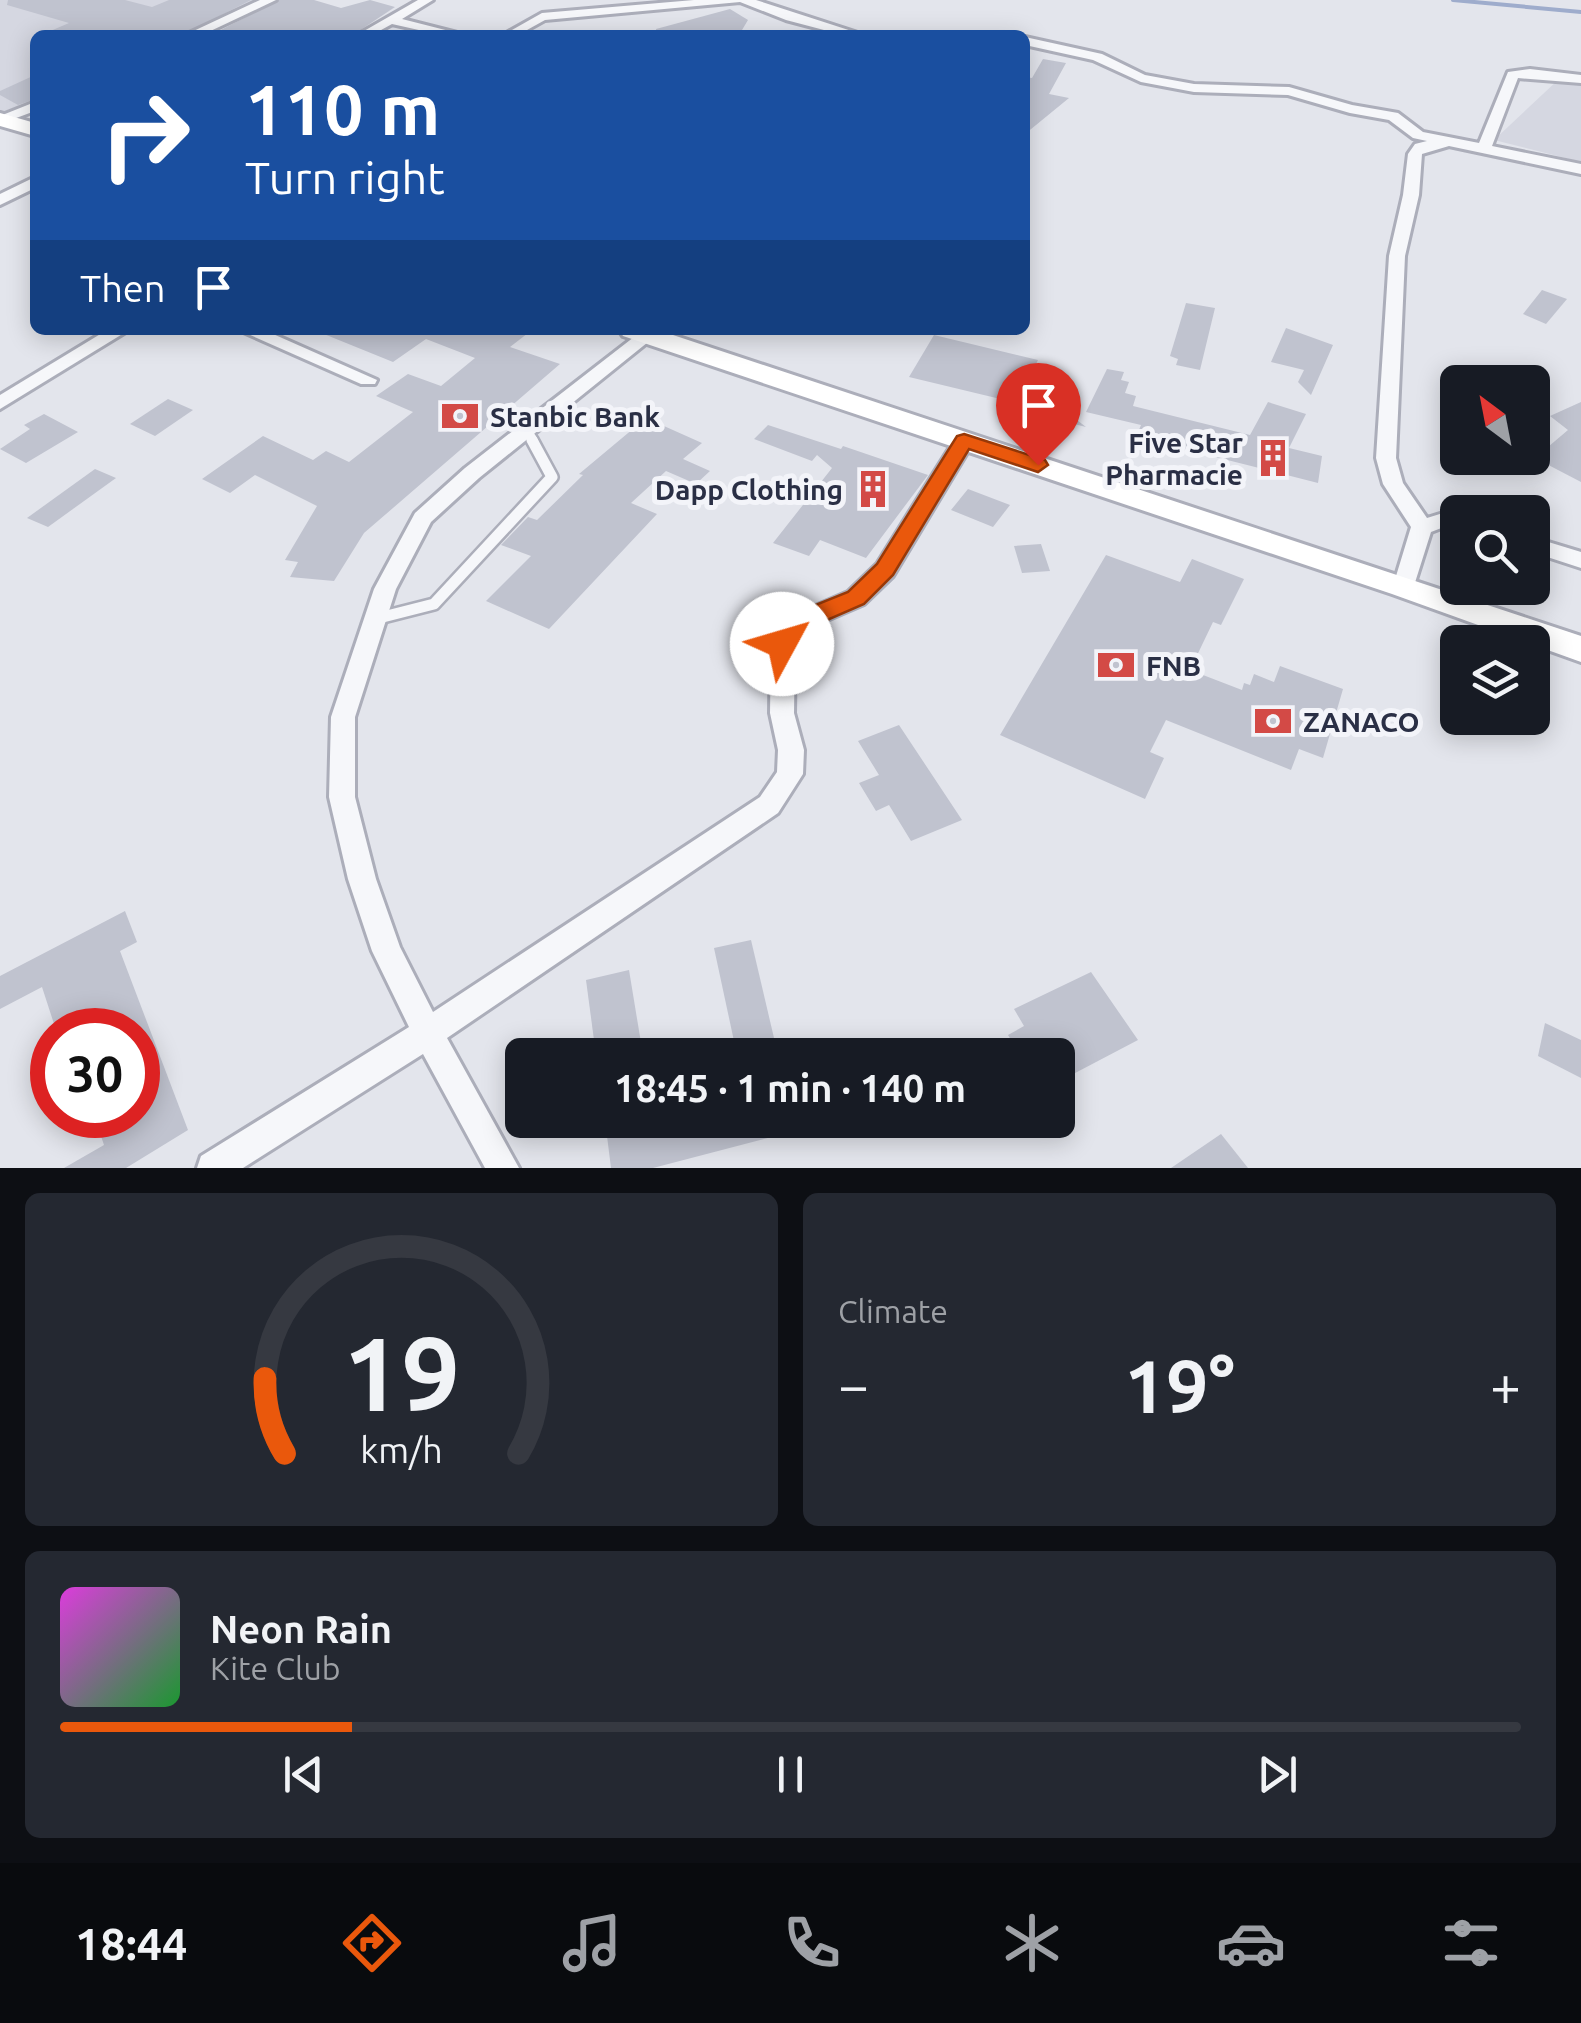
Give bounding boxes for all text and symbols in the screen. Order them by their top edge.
icon: right [80,70,210,200]
text: 110 m [245,70,440,148]
text: Turn right [245,152,445,203]
icon: arrive [186,260,241,315]
text: Then [80,267,166,309]
pin [996,363,1081,466]
north arrow [1440,365,1550,475]
map controls [1440,365,1550,735]
icon: arrive [1011,378,1066,433]
bank icon: Stanbic Bank [439,395,481,437]
place label: Stanbic Bank [490,401,660,432]
place label: Five Star Pharmacie [1105,427,1243,490]
building icon: Five Star Pharmacie [1252,437,1294,479]
building icon: Dapp Clothing [852,468,894,510]
place label: Dapp Clothing [655,474,843,505]
button: search [1440,495,1550,605]
position arrow [730,592,834,696]
button: layers [1440,625,1550,735]
bank icon: FNB [1095,644,1137,686]
place label: FNB [1146,650,1201,681]
bank icon: ZANACO [1252,700,1294,742]
place label: ZANACO [1303,706,1419,737]
speed limit sign: 30 [30,1008,160,1138]
text: 18:45 · 1 min · 140 m [614,1067,966,1109]
text: Climate [838,1293,948,1329]
text: 19 [343,1314,460,1431]
text: 19° [1124,1343,1235,1427]
text: − [838,1354,869,1415]
text: + [1490,1354,1521,1415]
text: km/h [360,1430,443,1470]
text: Neon Rain [210,1608,392,1650]
text: Kite Club [210,1650,340,1686]
icon: previous [276,1747,331,1802]
icon: pause [763,1747,818,1802]
icon: next [1250,1747,1305,1802]
icon: directions [337,1908,407,1978]
icon: music [557,1908,627,1978]
icon: phone [777,1908,847,1978]
icon: climate [997,1908,1067,1978]
icon: car [1216,1908,1286,1978]
icon: filters [1436,1908,1506,1978]
text: 18:44 [75,1918,187,1969]

